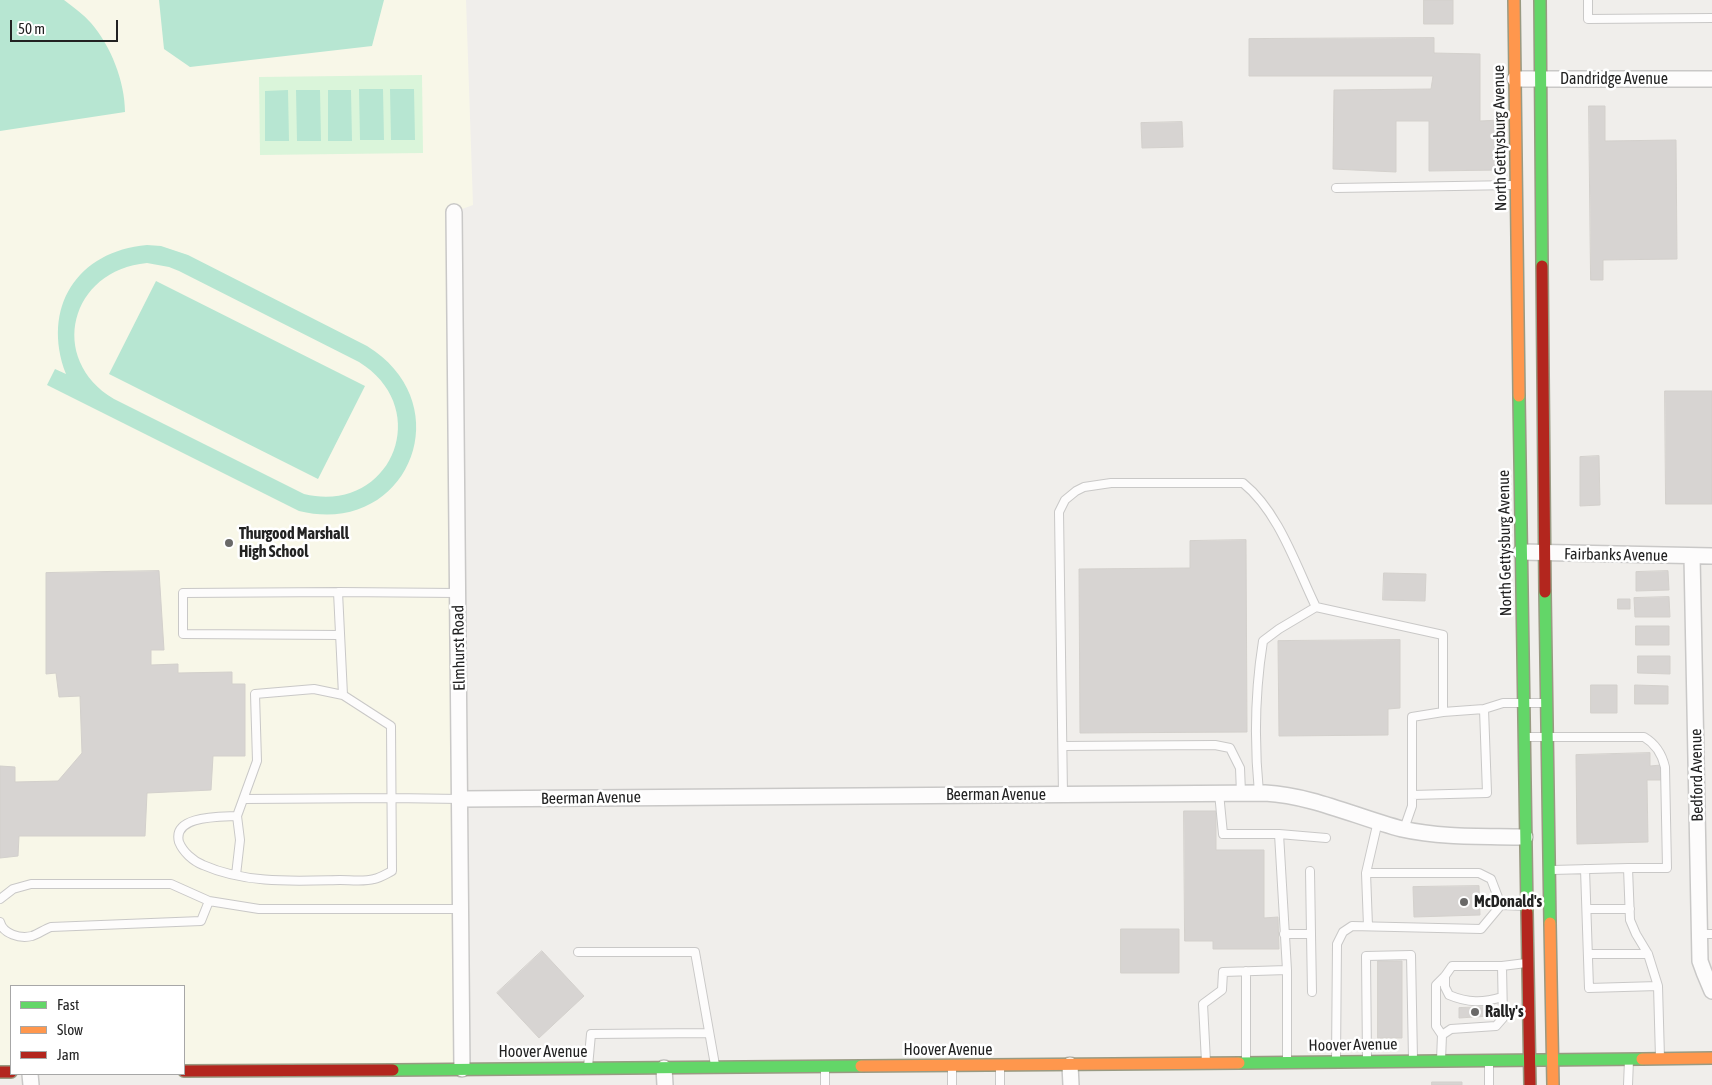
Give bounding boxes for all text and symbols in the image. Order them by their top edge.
scale bar [12,10,120,42]
text: 50 m [18,20,45,37]
street label: North Gettysburg Avenue [1489,65,1511,211]
street label: Dandridge Avenue [1560,69,1668,89]
street label: North Gettysburg Avenue [1494,470,1516,616]
place label: Thurgood Marshall High School [239,524,349,562]
marker: Thurgood Marshall High School [223,537,235,549]
street label: Fairbanks Avenue [1564,544,1668,566]
street label: Elmhurst Road [449,605,469,691]
street label: Bedford Avenue [1687,728,1707,822]
street label: Beerman Avenue [946,785,1046,805]
street label: Beerman Avenue [541,788,641,808]
place label: McDonald's [1474,892,1542,912]
marker: McDonald's [1458,896,1470,908]
legend [10,985,185,1075]
text: Fast [57,996,79,1013]
place label: Rally's [1485,1002,1524,1022]
marker: Rally's [1469,1006,1481,1018]
text: Slow [57,1021,83,1038]
street label: Hoover Avenue [1308,1035,1398,1055]
street label: Hoover Avenue [903,1040,993,1060]
street label: Hoover Avenue [498,1042,588,1062]
text: Jam [57,1046,80,1063]

